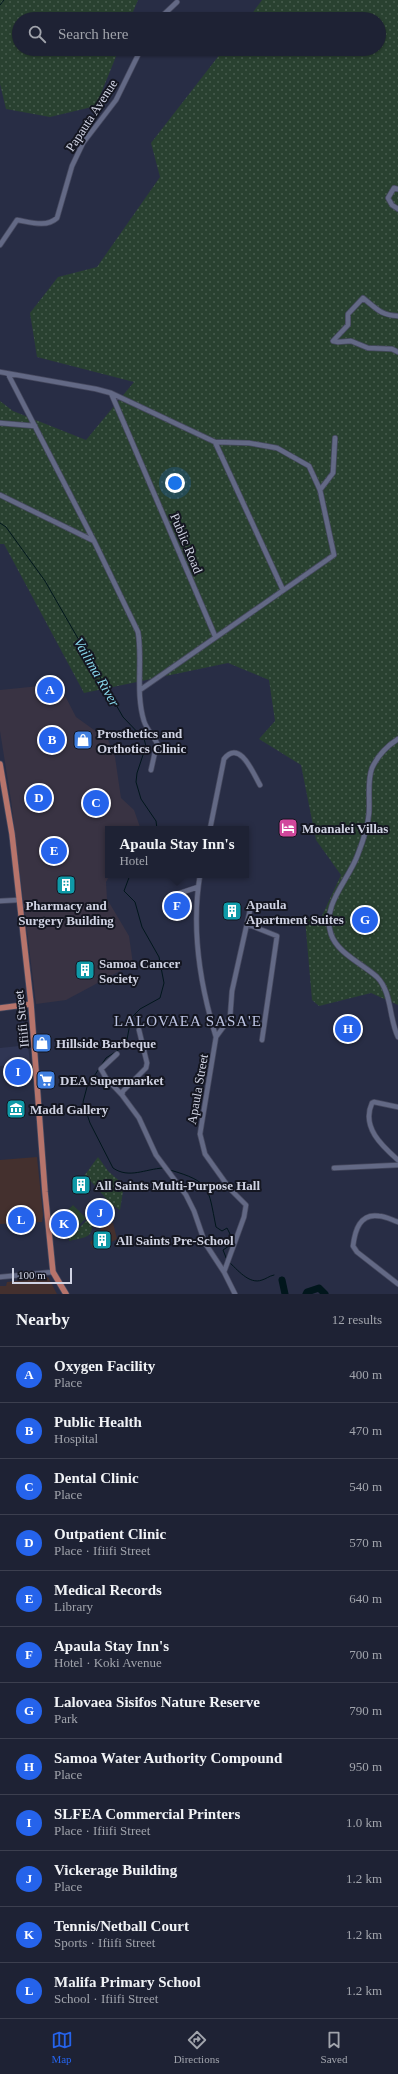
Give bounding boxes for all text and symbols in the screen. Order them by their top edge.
search box [12,12,386,56]
icon: search [26,23,48,45]
text: Search here [58,26,128,42]
street label: Papauta Avenue [62,76,120,154]
your location [165,473,185,493]
street label: Public Road [167,511,206,576]
water label: Vailima River [71,635,122,710]
pin: A [37,675,63,705]
pin: B [39,725,65,755]
place label: Prosthetics and Orthotics Clinic [97,726,186,756]
shop icon: Prosthetics and Orthotics Clinic [72,729,94,751]
pin: D [26,783,52,813]
pin: C [83,788,109,818]
hotel icon: Moanalei Villas [277,817,299,839]
place label: Moanalei Villas [302,821,388,836]
popup [105,826,249,878]
pin: E [41,836,67,866]
text: Apaula Stay Inn's [119,836,235,852]
text: Hotel [119,853,148,868]
building icon: Pharmacy and Surgery Building [55,874,77,896]
pin: F [164,891,190,921]
place label: Apaula Apartment Suites [246,897,344,927]
place label: Pharmacy and Surgery Building [18,898,114,928]
building icon: Apaula Apartment Suites [221,900,243,922]
pin: G [352,905,378,935]
place label: Samoa Cancer Society [99,956,180,986]
building icon: Samoa Cancer Society [74,959,96,981]
street label: Ifiifi Street [11,989,32,1048]
district label: LALOVAEA SASA'E [114,1013,262,1029]
pin: H [335,1014,361,1044]
shop icon: Hillside Barbeque [31,1032,53,1054]
place label: Hillside Barbeque [56,1036,156,1051]
street label: Apaula Street [184,1052,211,1125]
pin: I [5,1057,31,1087]
supermarket icon: DEA Supermarket [35,1069,57,1091]
place label: DEA Supermarket [60,1073,164,1088]
museum icon: Madd Gallery [5,1098,27,1120]
place label: Madd Gallery [30,1102,109,1117]
building icon: All Saints Multi-Purpose Hall [70,1174,92,1196]
place label: All Saints Multi-Purpose Hall [95,1178,260,1193]
pin: J [87,1198,113,1228]
pin: L [8,1205,34,1235]
pin: K [51,1209,77,1239]
building icon: All Saints Pre-School [91,1229,113,1251]
place label: All Saints Pre-School [116,1233,234,1248]
scale bar [12,1266,72,1285]
text: 100 m [18,1269,46,1281]
text: Nearby [16,1310,70,1329]
text: 12 results [332,1312,382,1327]
text: Oxygen Facility [54,1358,155,1374]
text: A [24,1367,34,1382]
text: 400 m [349,1367,382,1382]
text: Place [54,1375,82,1390]
text: Public Health [54,1414,142,1430]
text: B [25,1423,33,1438]
text: 470 m [349,1423,382,1438]
text: Hospital [54,1431,98,1446]
text: Dental Clinic [54,1470,139,1486]
text: C [24,1479,34,1494]
text: 540 m [349,1479,382,1494]
text: Place [54,1487,82,1502]
text: Outpatient Clinic [54,1526,166,1542]
text: D [24,1535,34,1550]
text: 570 m [349,1535,382,1550]
text: Place · Ifiifi Street [54,1543,150,1558]
text: Medical Records [54,1582,162,1598]
text: E [25,1591,33,1606]
text: 640 m [349,1591,382,1606]
text: Library [54,1599,93,1614]
text: Apaula Stay Inn's [54,1638,169,1654]
text: F [25,1647,33,1662]
text: 700 m [349,1647,382,1662]
text: Hotel · Koki Avenue [54,1655,162,1670]
text: Lalovaea Sisifos Nature Reserve [54,1694,260,1710]
text: G [24,1703,34,1718]
text: 790 m [349,1703,382,1718]
text: Park [54,1711,78,1726]
text: Samoa Water Authority Compound [54,1750,282,1766]
text: H [24,1759,34,1774]
text: 950 m [349,1759,382,1774]
text: Place [54,1767,82,1782]
text: SLFEA Commercial Printers [54,1806,240,1822]
text: I [26,1815,32,1830]
text: 1.0 km [346,1815,382,1830]
text: Place · Ifiifi Street [54,1823,150,1838]
text: Vickerage Building [54,1862,177,1878]
text: J [26,1871,32,1886]
text: 1.2 km [346,1871,382,1886]
text: Place [54,1879,82,1894]
text: Tennis/Netball Court [54,1918,189,1934]
text: K [24,1927,34,1942]
text: 1.2 km [346,1927,382,1942]
text: Sports · Ifiifi Street [54,1935,155,1950]
text: Malifa Primary School [54,1974,201,1990]
text: L [25,1983,33,1998]
text: 1.2 km [346,1983,382,1998]
text: School · Ifiifi Street [54,1991,158,2006]
tab: Map [51,2029,73,2065]
tab: Directions [174,2029,219,2065]
tab: Saved [321,2029,347,2065]

